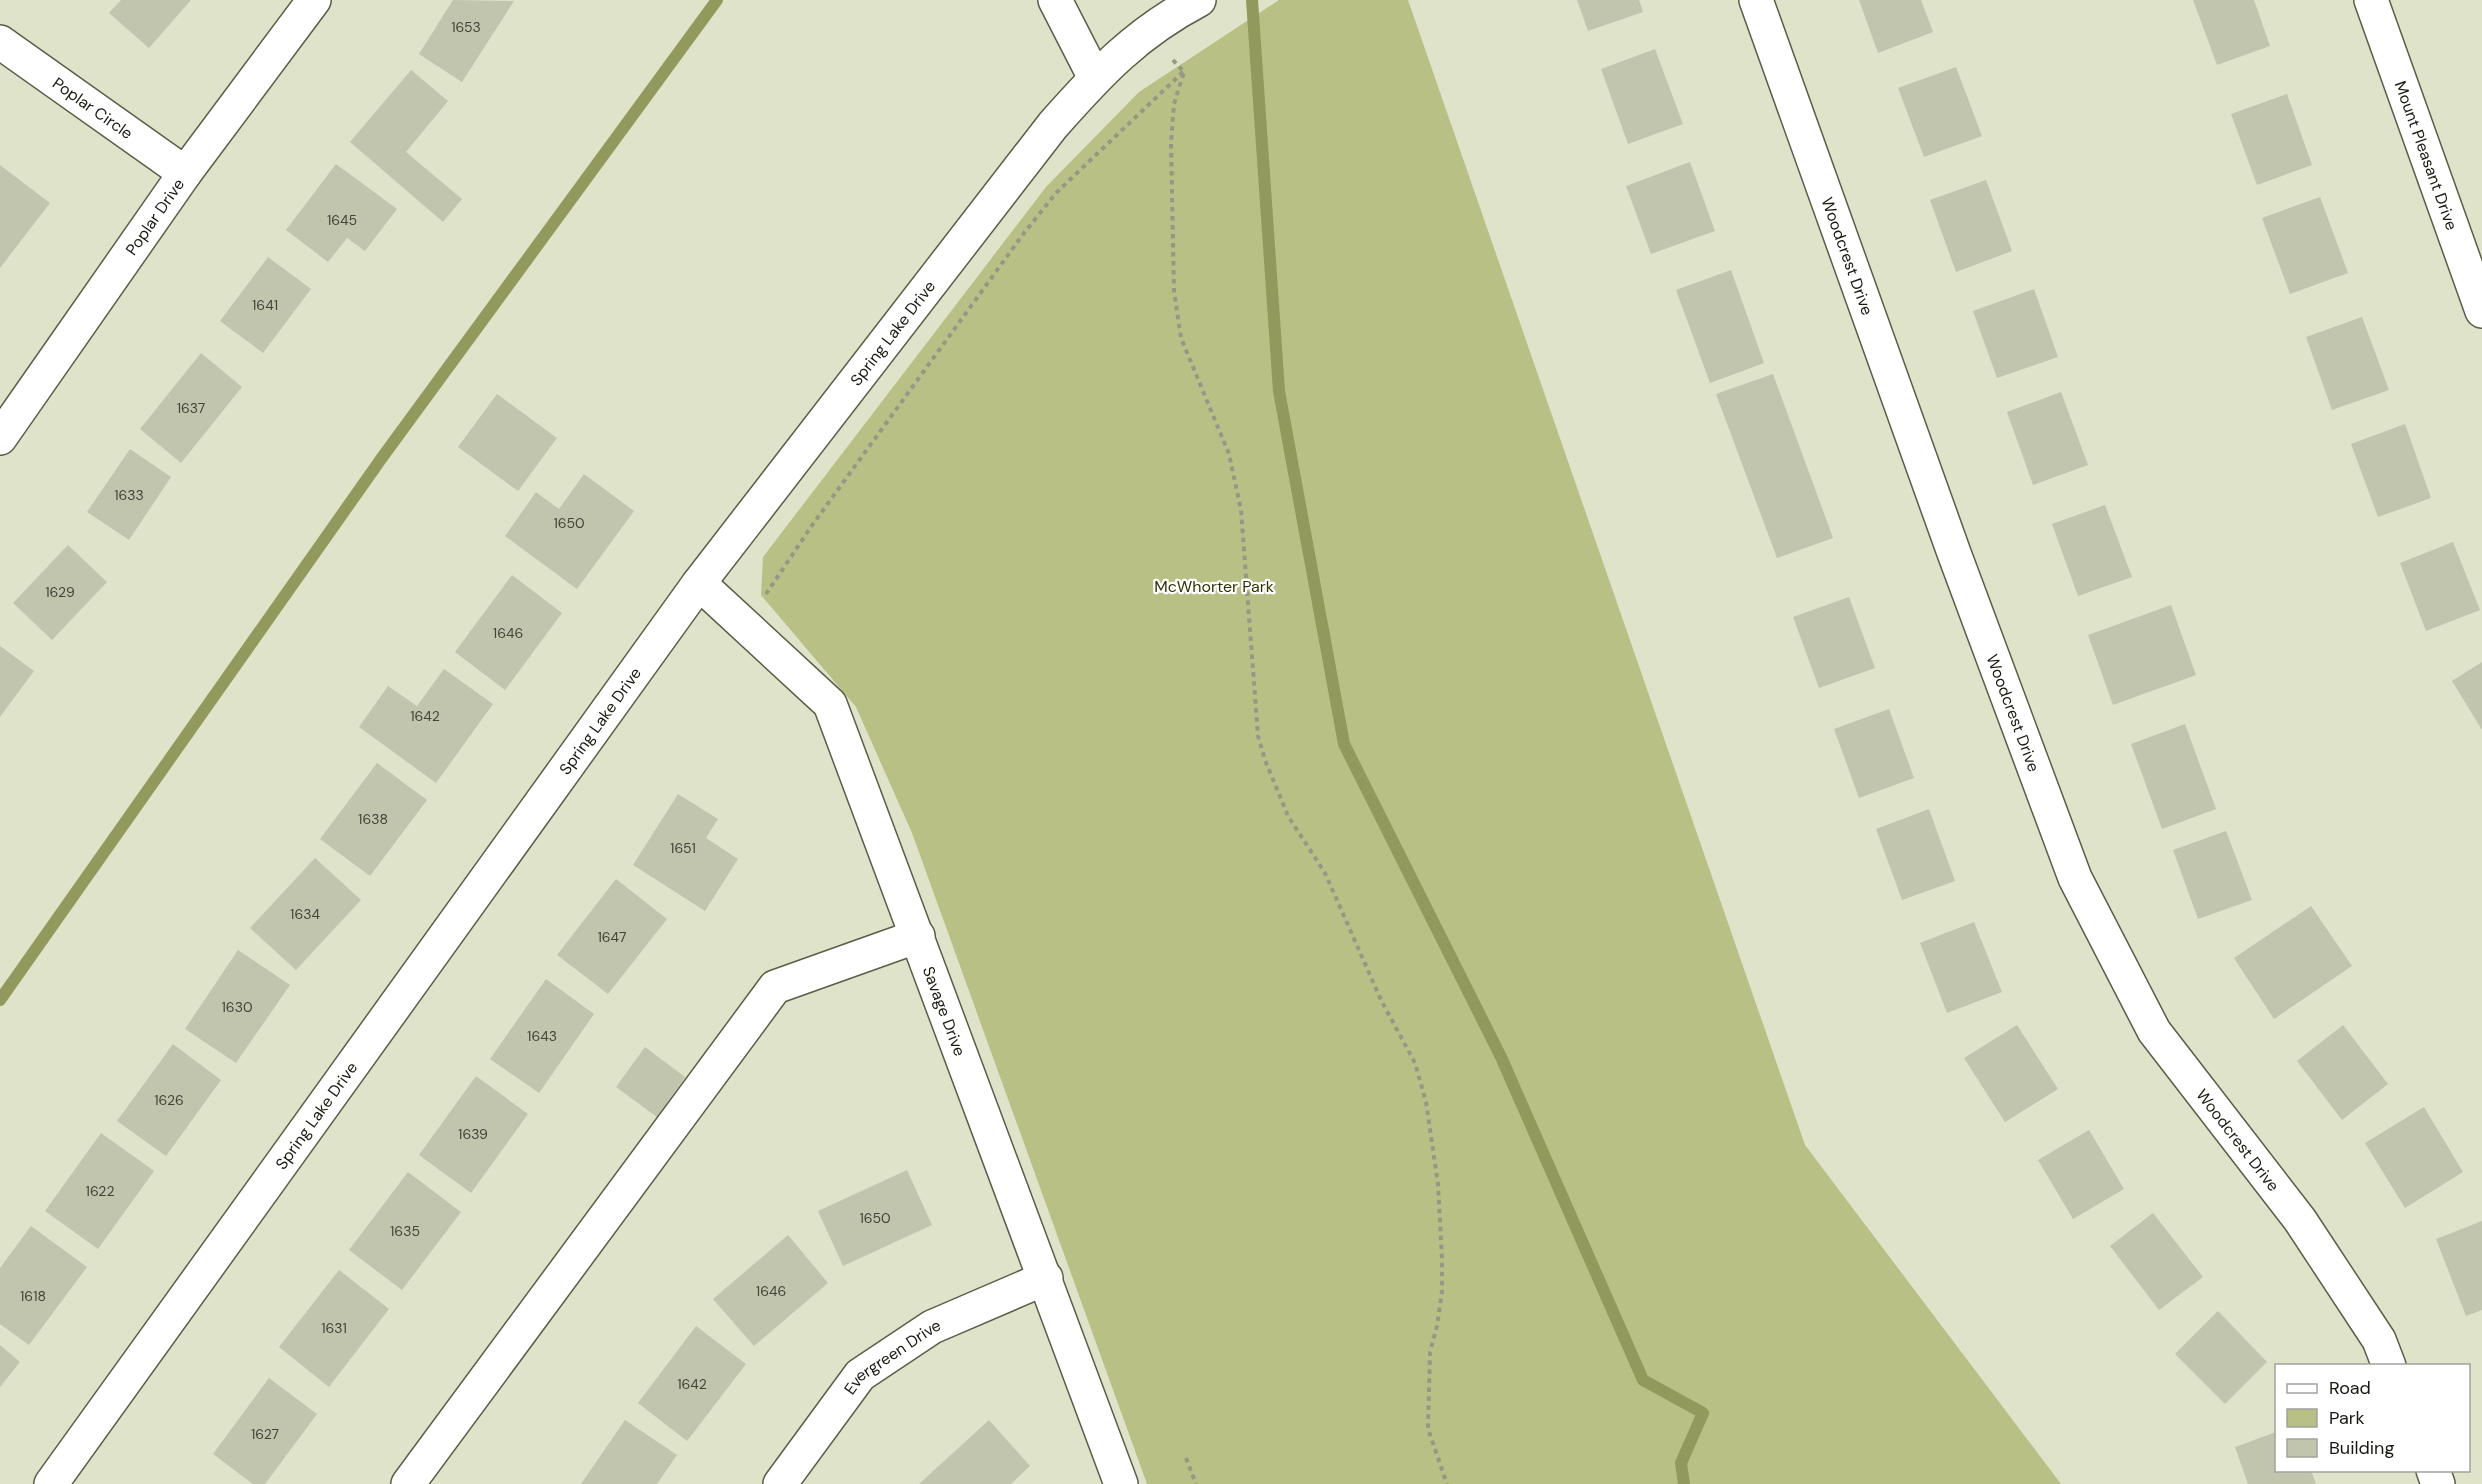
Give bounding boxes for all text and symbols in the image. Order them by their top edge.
house number: 1653 [451,18,481,36]
street label: Poplar Circle [48,73,137,144]
street label: Mount Pleasant Drive [2390,78,2462,233]
street label: Poplar Drive [121,174,189,259]
street label: Woodcrest Drive [1816,194,1878,318]
house number: 1645 [327,211,357,229]
street label: Spring Lake Drive [845,276,940,390]
house number: 1641 [252,296,278,314]
house number: 1637 [177,399,205,417]
house number: 1633 [114,486,144,504]
house number: 1650 [554,514,585,532]
park label: McWhorter Park [1154,576,1274,597]
house number: 1629 [45,583,75,601]
house number: 1646 [493,624,523,642]
street label: Woodcrest Drive [1982,651,2044,775]
street label: Spring Lake Drive [555,663,646,779]
house number: 1642 [410,707,440,725]
house number: 1638 [358,810,388,828]
house number: 1651 [670,839,696,857]
house number: 1634 [290,905,320,923]
house number: 1647 [597,928,627,946]
street label: Savage Drive [918,963,970,1059]
house number: 1630 [221,998,253,1016]
house number: 1643 [527,1027,557,1045]
street label: Spring Lake Drive [271,1058,362,1174]
street label: Woodcrest Drive [2192,1085,2284,1196]
house number: 1626 [154,1091,184,1109]
house number: 1639 [458,1125,488,1143]
house number: 1622 [86,1182,114,1200]
house number: 1650 [860,1209,891,1227]
house number: 1635 [390,1222,420,1240]
house number: 1646 [756,1282,786,1300]
house number: 1618 [20,1287,46,1305]
street label: Evergreen Drive [839,1315,944,1399]
house number: 1631 [321,1319,347,1337]
legend [2275,1364,2470,1472]
house number: 1642 [677,1375,707,1393]
text: Road [2329,1376,2371,1400]
text: Park [2329,1406,2365,1430]
house number: 1627 [251,1425,279,1443]
text: Building [2329,1436,2394,1460]

